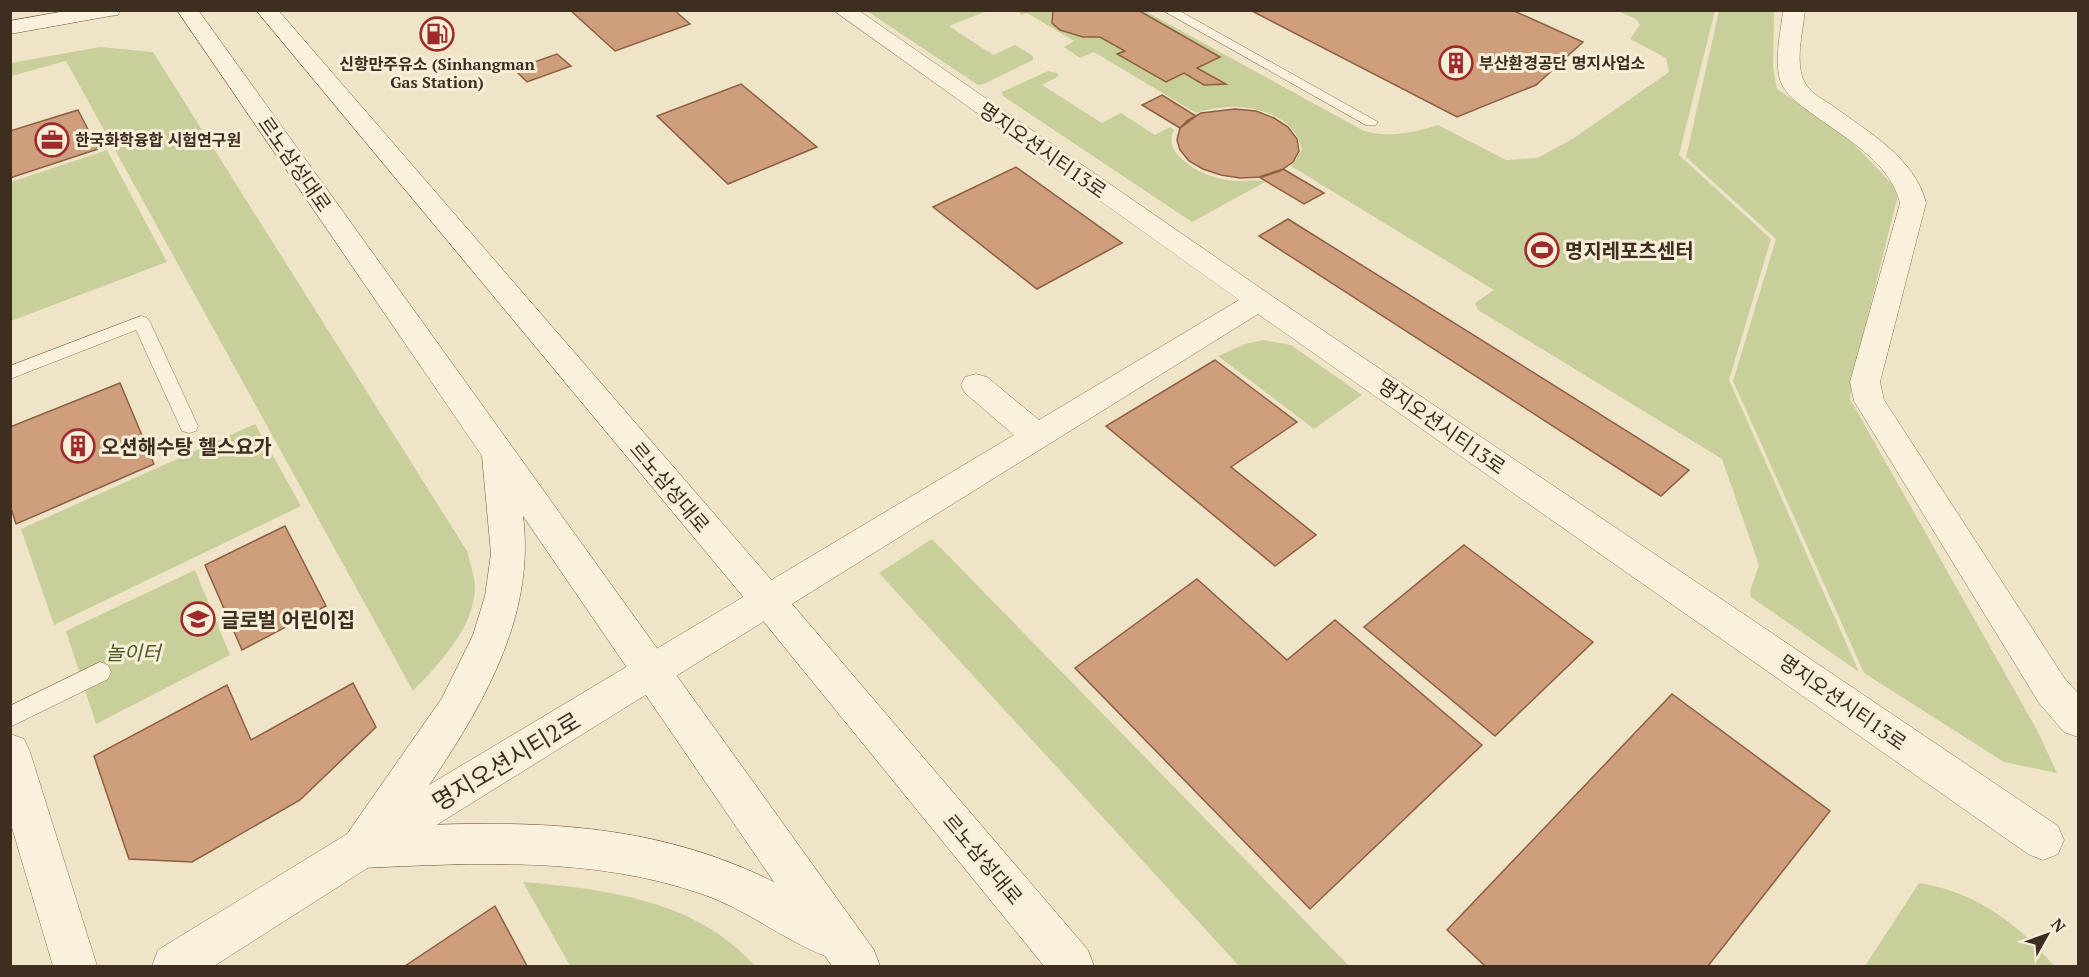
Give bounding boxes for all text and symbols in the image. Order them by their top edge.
fuel station icon: 신항만주유소 (Sinhangman Gas Station) [419,16,455,52]
building icon: 부산환경공단 명지사업소 [1438,45,1474,81]
place label: 부산환경공단 명지사업소 [1479,52,1646,74]
place label: 신항만주유소 (Sinhangman Gas Station) [339,53,536,93]
street label: 명지오션시티13로 [974,96,1112,204]
street label: 르노삼성대로 [252,111,338,217]
office icon: 한국화학융합 시험연구원 [34,122,70,158]
place label: 한국화학융합 시험연구원 [75,129,241,151]
sports icon: 명지레포츠센터 [1524,232,1560,268]
place label: 명지레포츠센터 [1565,237,1694,264]
street label: 명지오션시티13로 [1373,372,1511,480]
building icon: 오션해수탕 헬스요가 [60,428,96,464]
place label: 오션해수탕 헬스요가 [101,433,272,460]
street label: 르노삼성대로 [624,436,716,538]
school or university icon: 글로벌 어린이집 [180,601,216,637]
place label: 글로벌 어린이집 [221,606,355,633]
park label: 놀이터 [105,639,163,666]
street label: 명지오션시티13로 [1774,648,1912,756]
street label: 명지오션시티2로 [426,704,586,818]
street label: 르노삼성대로 [937,808,1029,910]
north arrow [2017,905,2077,965]
text: N [2046,914,2071,937]

